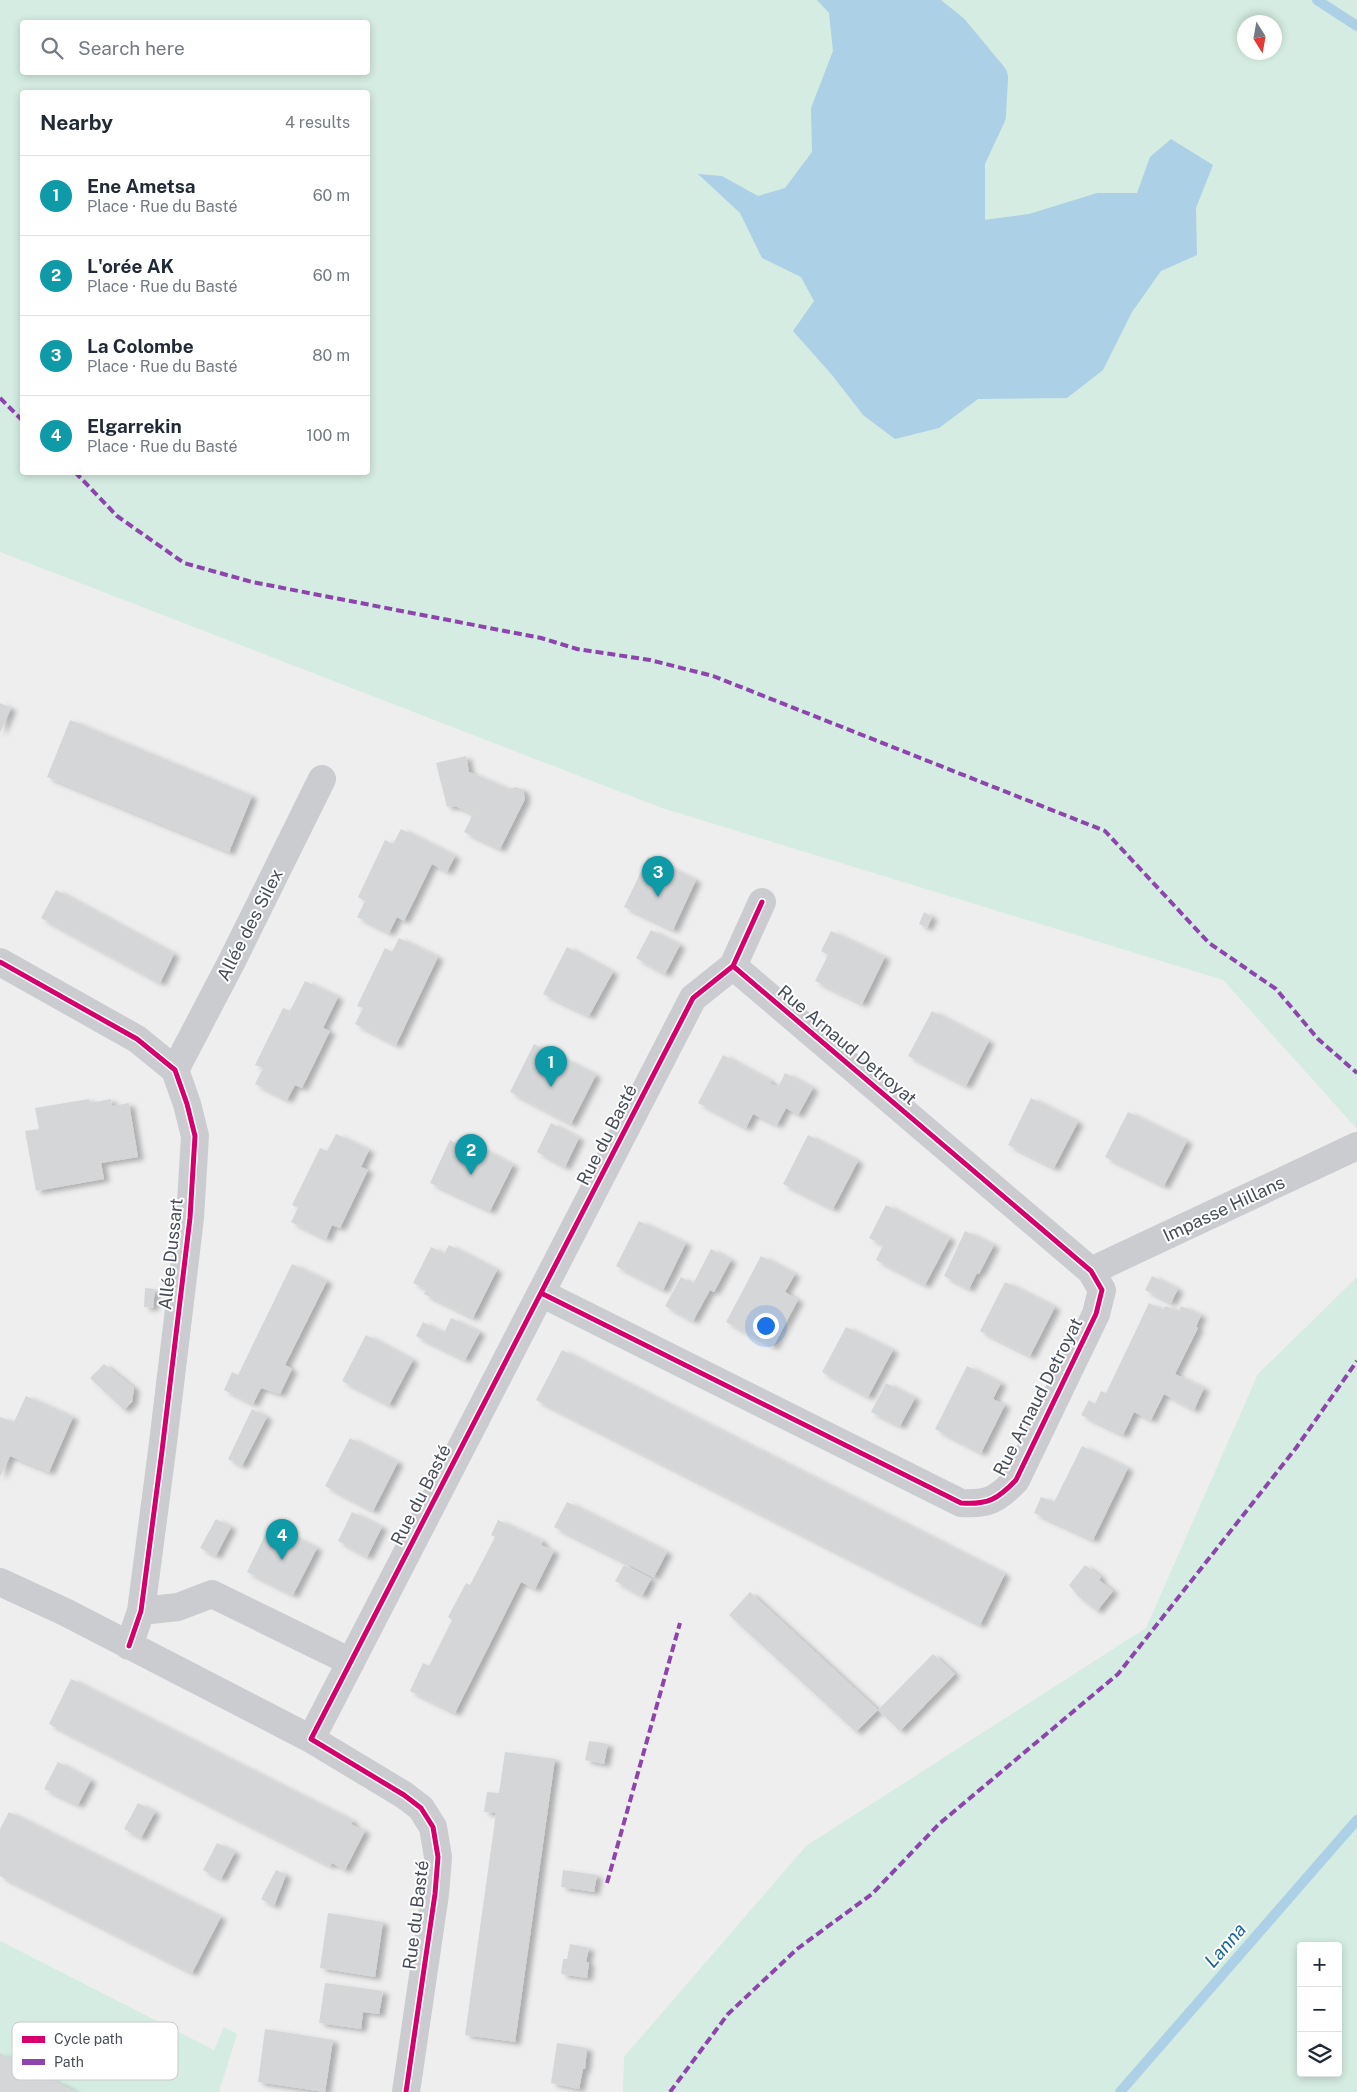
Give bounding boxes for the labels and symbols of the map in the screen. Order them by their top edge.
north arrow [1237,15,1282,60]
pin: 3 [642,856,674,897]
street label: Allée des Silex [212,865,287,984]
street label: Rue Arnaud Detroyat [774,980,921,1109]
pin: 1 [535,1046,567,1087]
street label: Rue du Basté [572,1081,641,1189]
pin: 2 [455,1134,487,1175]
street label: Impasse Hillans [1160,1171,1288,1246]
street label: Allée Dussart [154,1197,187,1311]
your location [753,1313,779,1339]
street label: Rue Arnaud Detroyat [989,1314,1087,1479]
street label: Rue du Basté [386,1441,455,1549]
pin: 4 [266,1519,298,1560]
street label: Rue du Basté [398,1859,433,1971]
water label: Lanna [1200,1918,1250,1972]
legend [12,2022,178,2080]
text: Cycle path [54,2031,123,2047]
text: Path [54,2054,84,2070]

